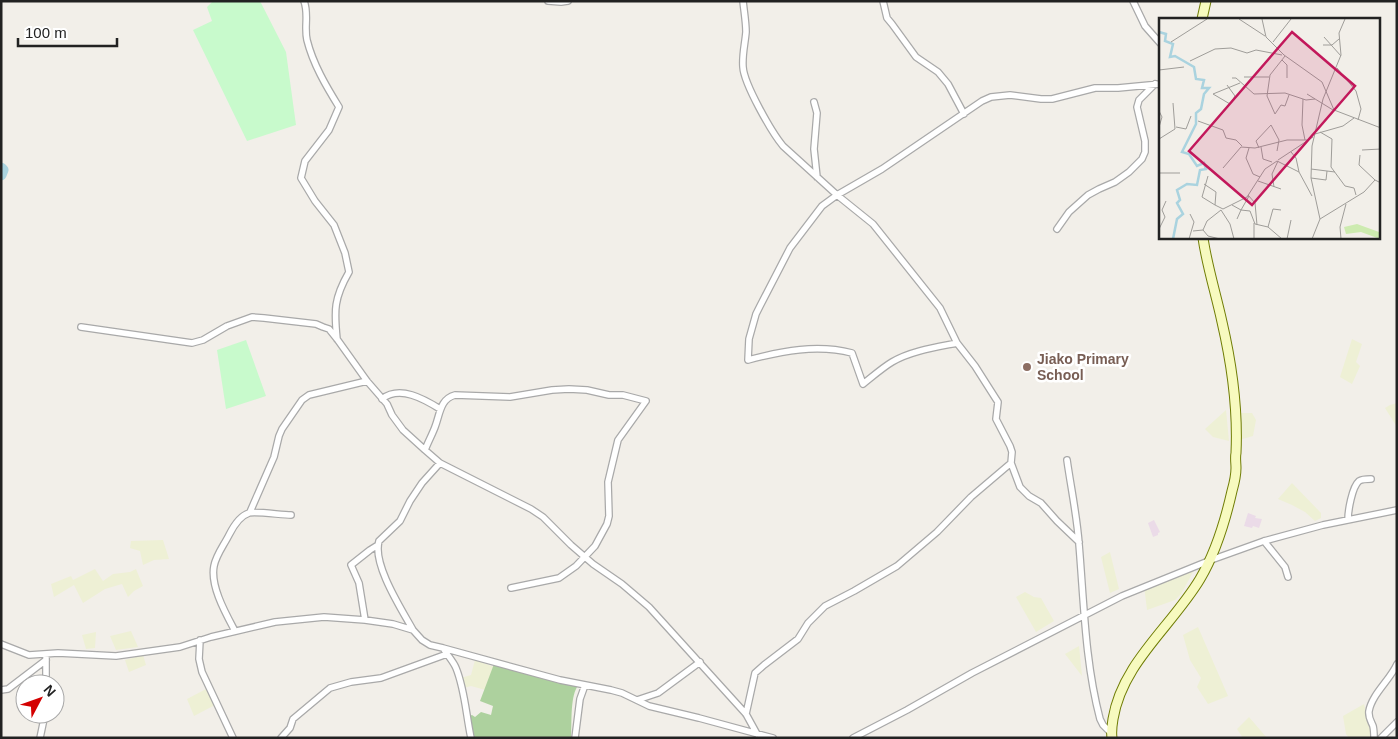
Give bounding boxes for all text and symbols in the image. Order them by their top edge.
scale bar [18,15,116,47]
inset map [1159,18,1380,239]
text: 100 m [25,24,67,41]
place label: Jiako Primary School [1037,351,1129,383]
marker: Jiako Primary School [1021,361,1033,373]
north arrow [15,674,65,724]
text: N [40,681,59,700]

